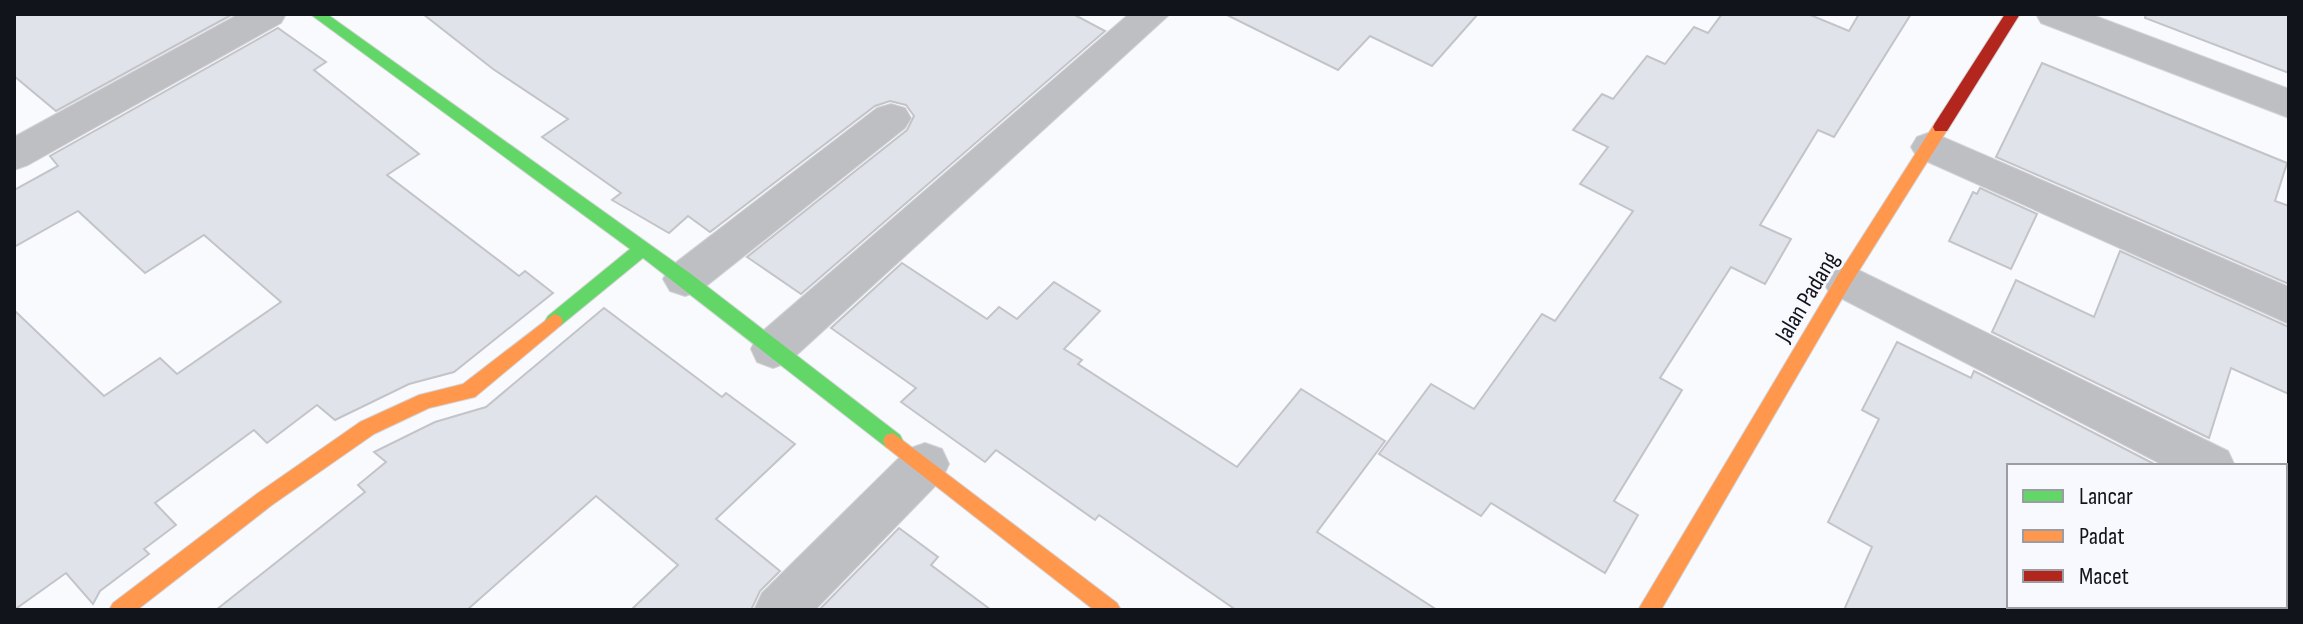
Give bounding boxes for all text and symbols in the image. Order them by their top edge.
street label: Jalan Padang [1768,247,1845,348]
legend [2007,464,2287,608]
text: Lancar [2079,482,2133,511]
text: Padat [2079,522,2125,551]
text: Macet [2079,562,2129,591]

